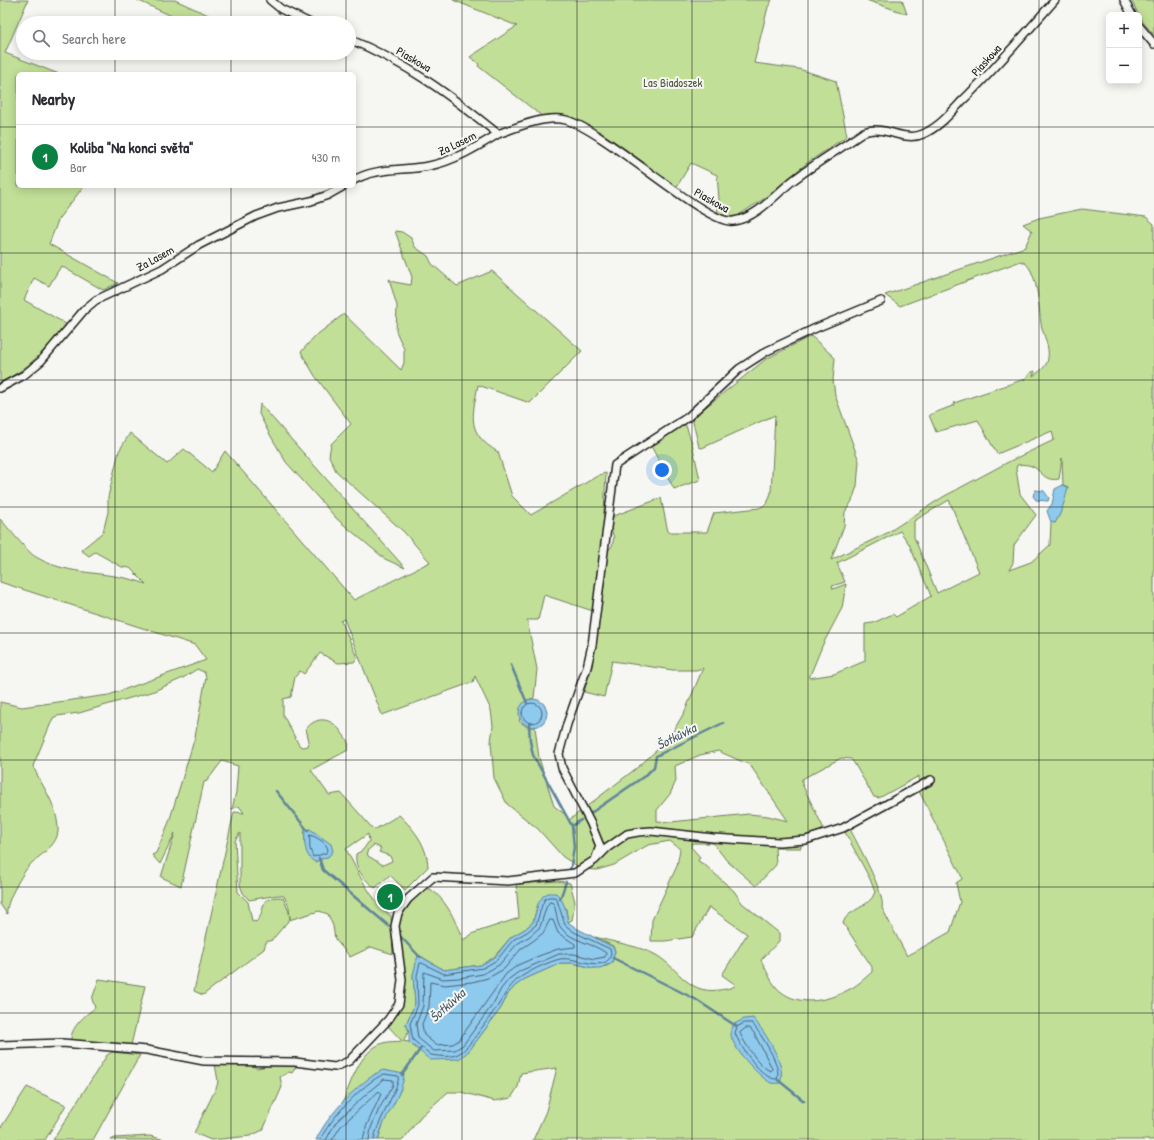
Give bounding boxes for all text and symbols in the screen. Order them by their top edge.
map controls [1106,12,1142,84]
button: + [1106,12,1142,48]
search box [16,16,356,60]
icon: search [30,27,52,49]
text: Search here [62,28,126,49]
street label: Piaskowa [967,40,1005,80]
street label: Piaskowa [393,42,435,76]
button: − [1106,48,1142,84]
park label: Las Biadoszek [643,74,703,91]
text: Nearby [32,87,75,110]
street label: Za Lasem [435,127,479,159]
text: Koliba "Na konci světa" [70,137,194,158]
text: 1 [43,148,47,166]
text: 430 m [312,148,340,166]
text: Bar [70,158,87,176]
street label: Piaskowa [691,183,733,217]
street label: Za Lasem [133,241,177,275]
your location [652,460,672,480]
water label: Šotkůvka [653,718,700,754]
pin: 1 [377,882,403,912]
water label: Šotkůvka [425,983,470,1026]

